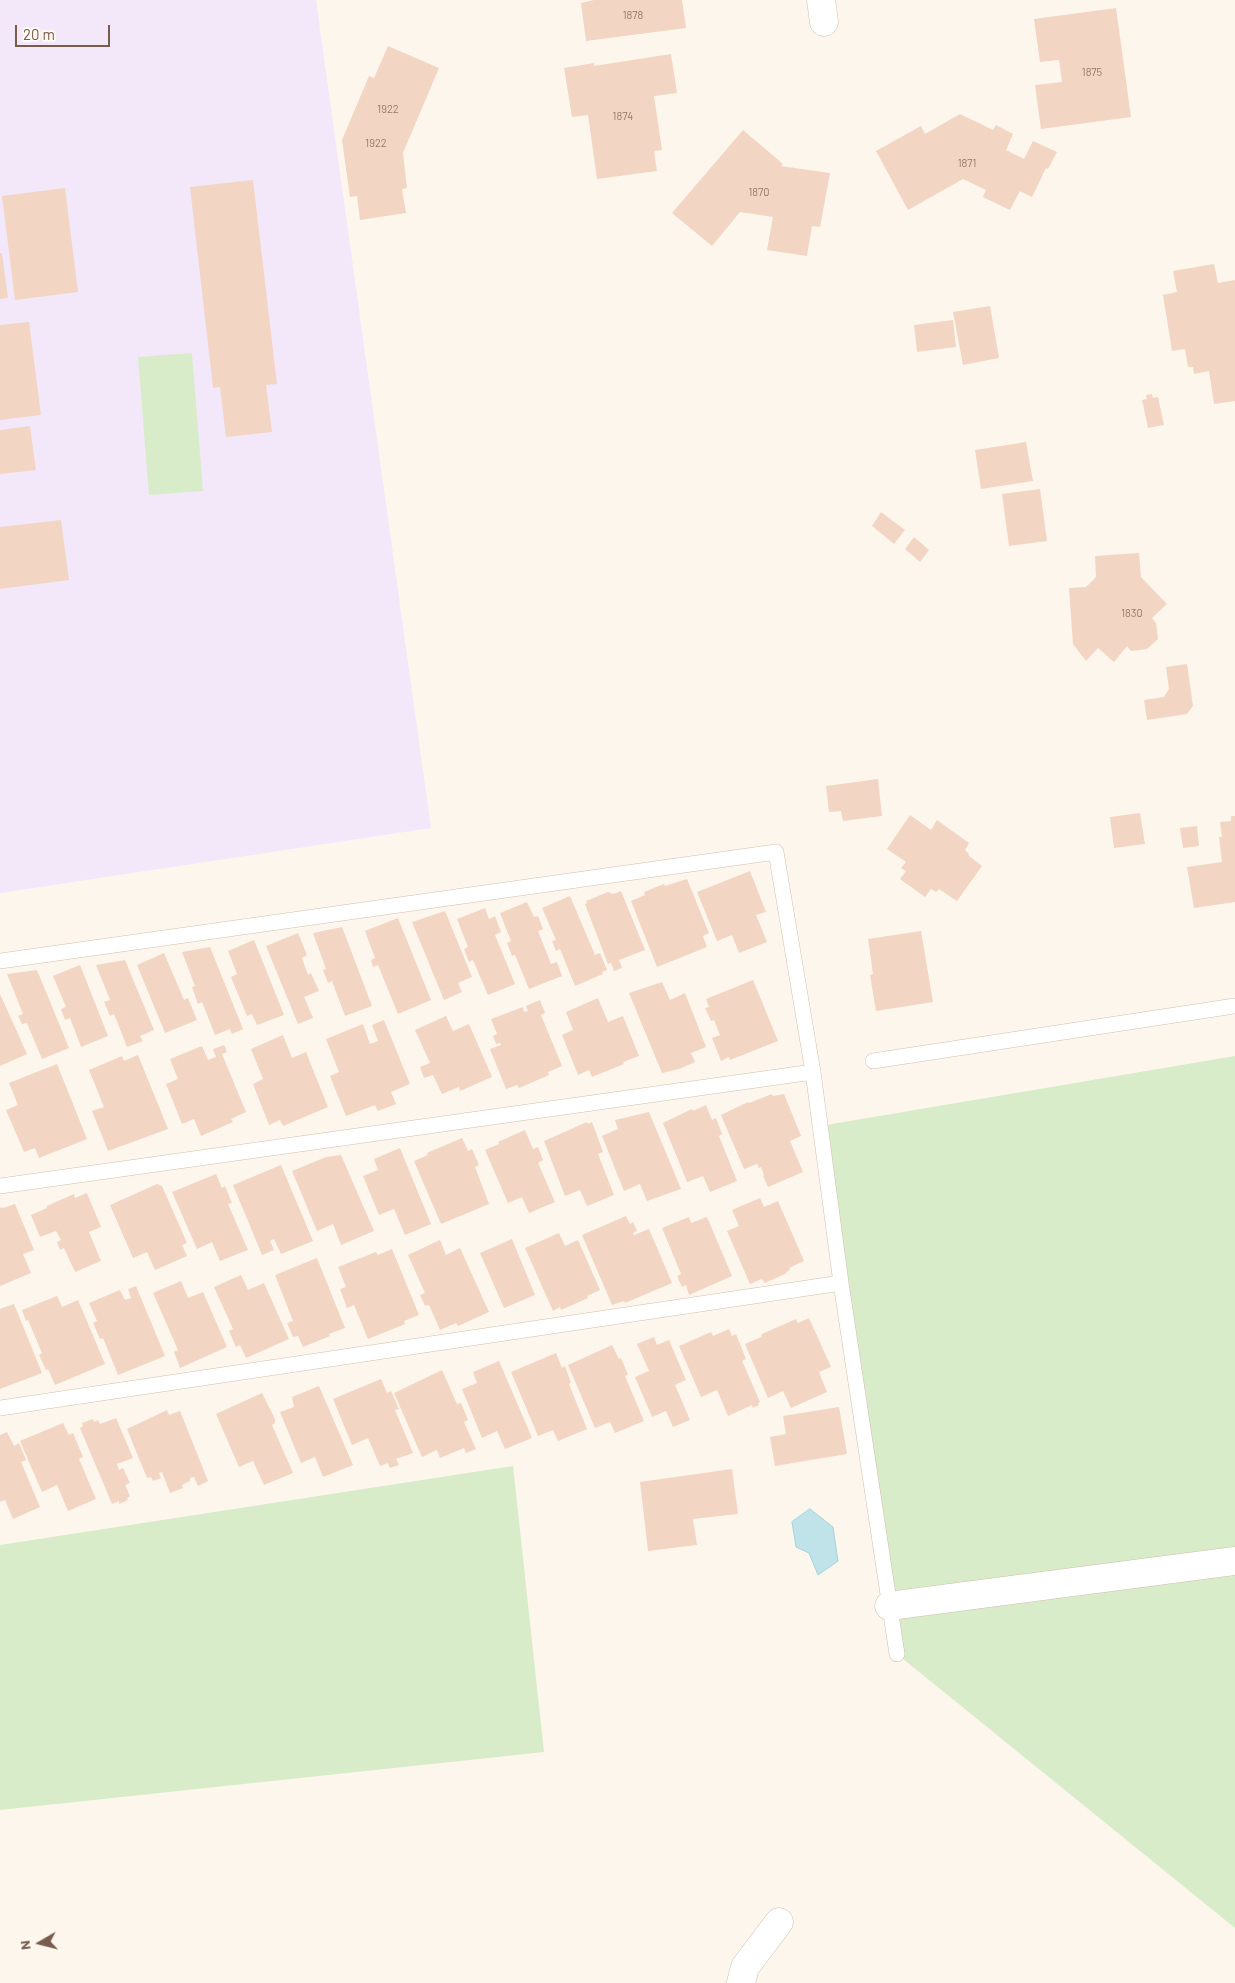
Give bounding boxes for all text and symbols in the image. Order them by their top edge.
house number: 1878 [623,8,643,22]
scale bar [18,15,112,47]
text: 20 m [23,25,55,43]
house number: 1875 [1082,65,1102,79]
house number: 1922 [377,102,399,116]
house number: 1874 [613,109,633,123]
house number: 1922 [365,136,387,150]
house number: 1871 [958,156,976,170]
house number: 1870 [749,185,769,199]
house number: 1830 [1121,606,1143,620]
north arrow [15,1918,65,1968]
text: N [16,1939,34,1951]

